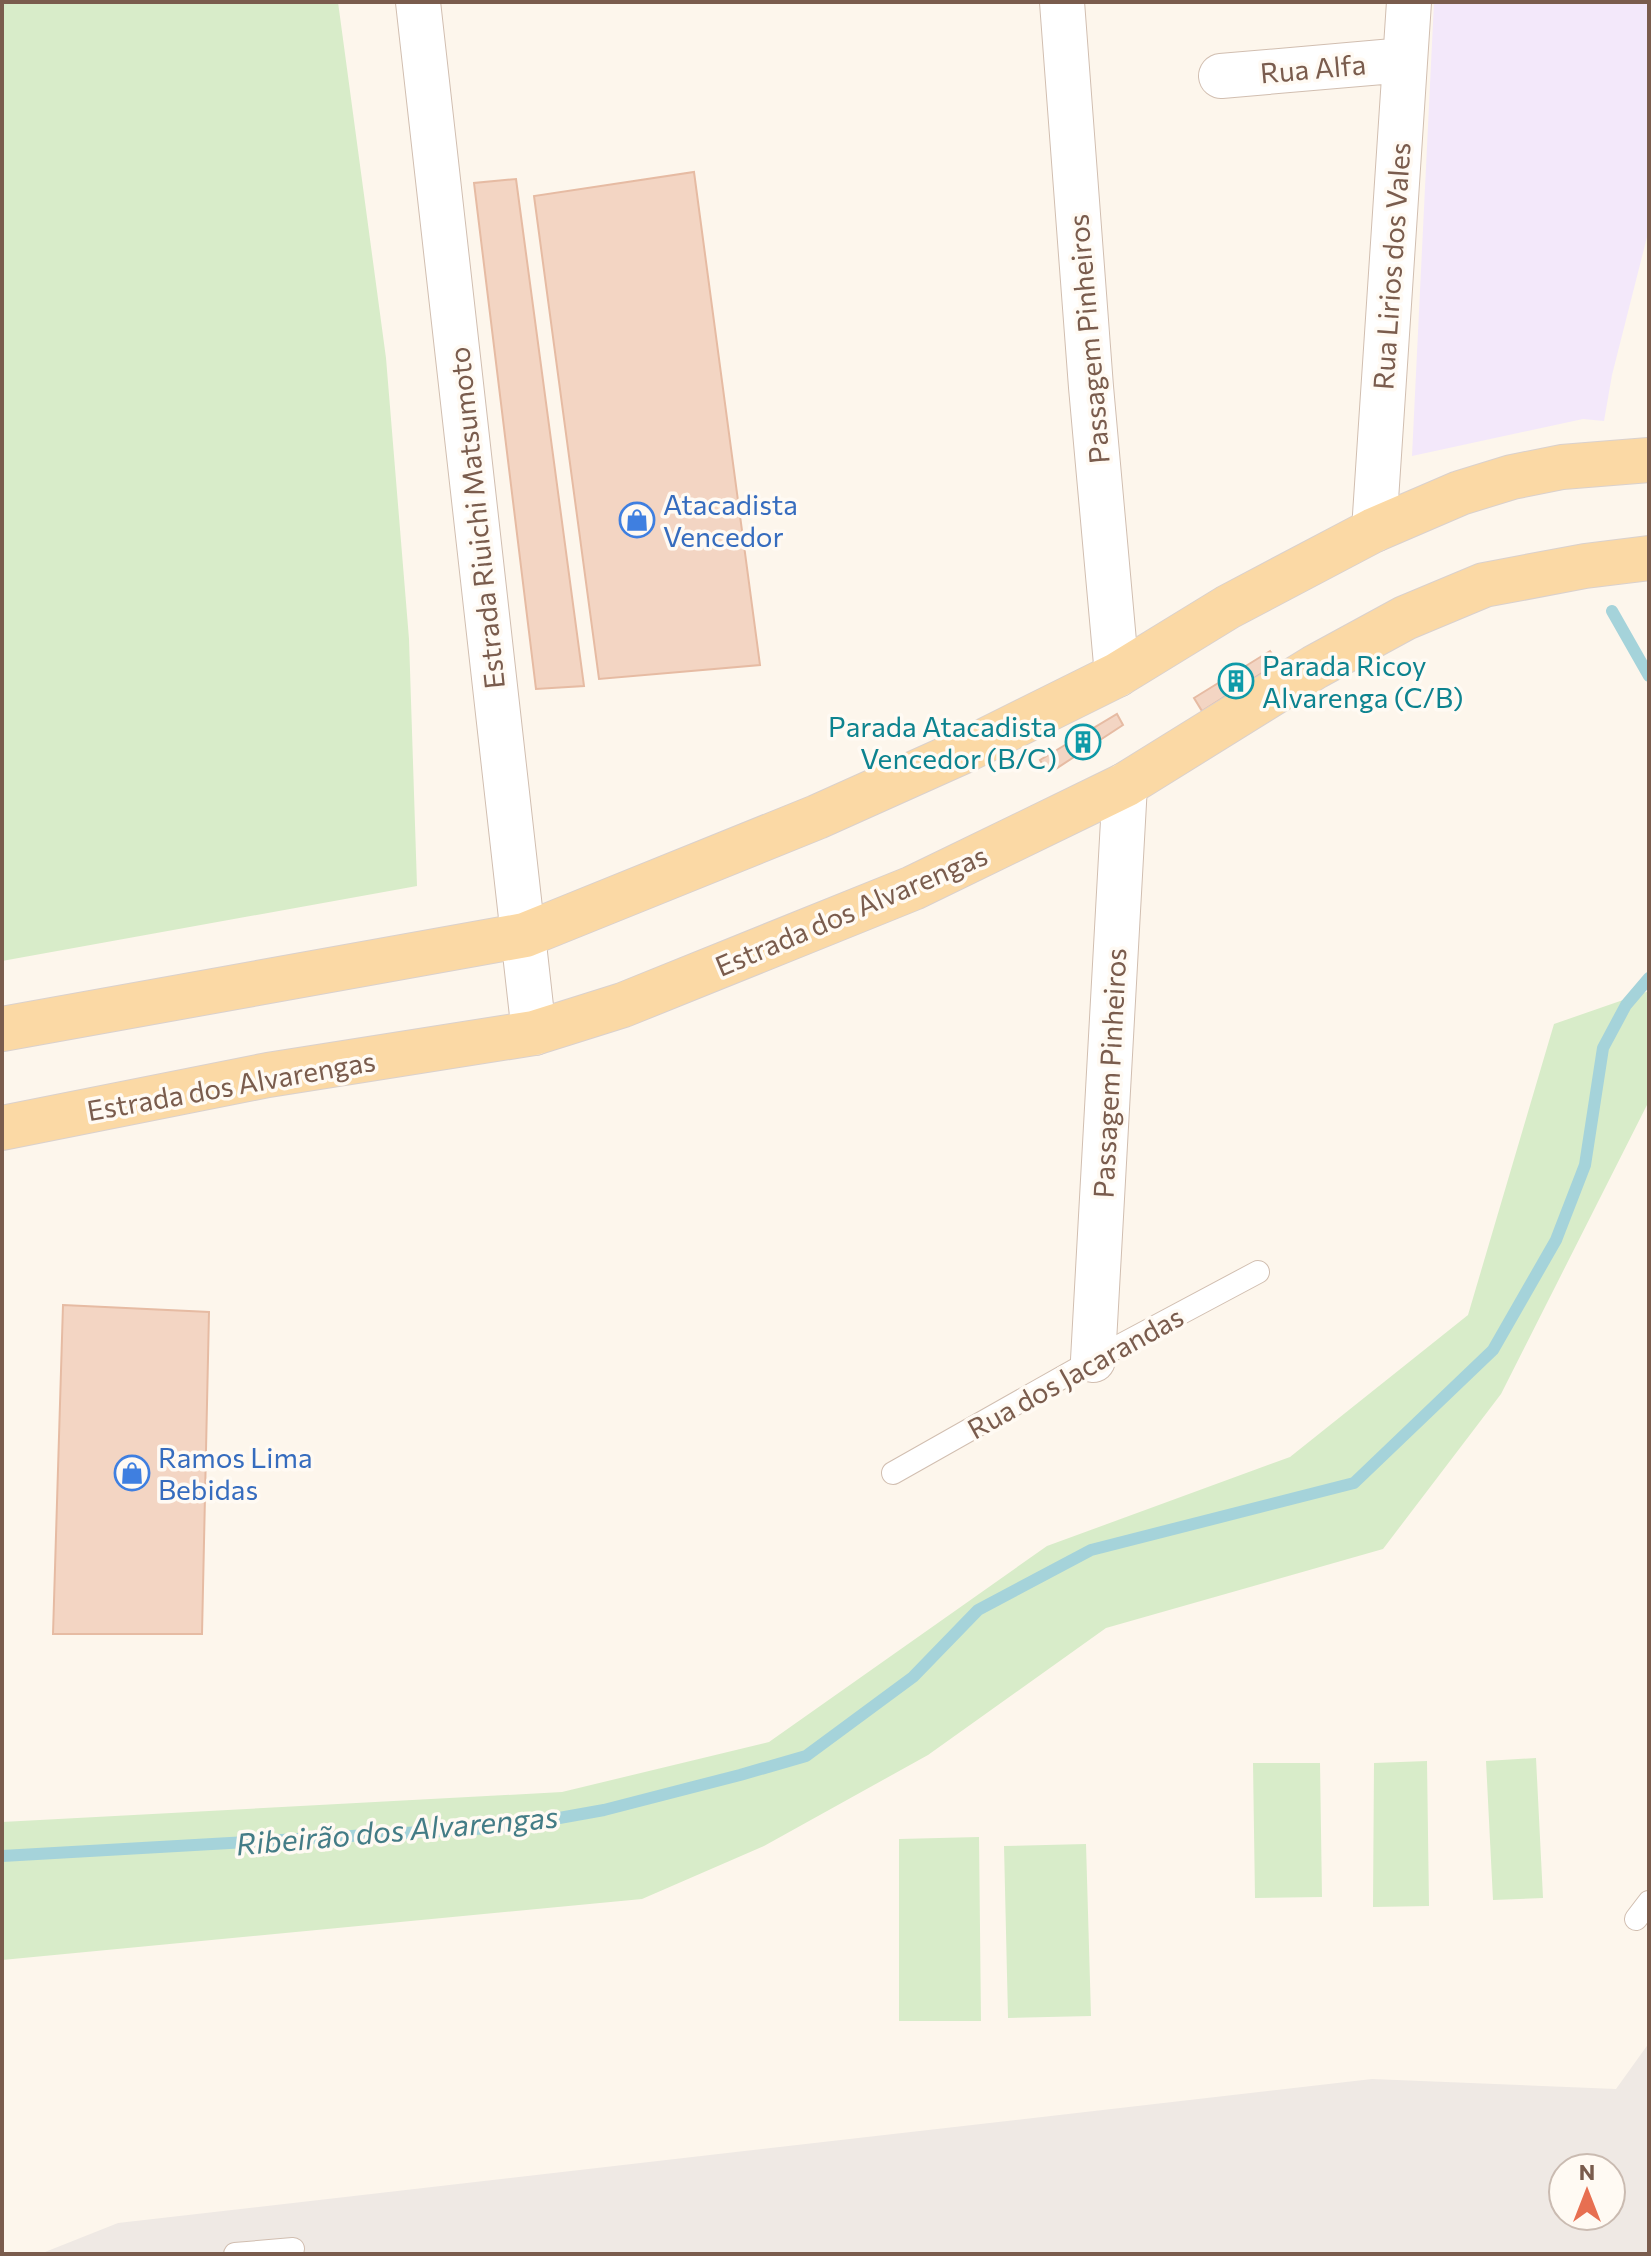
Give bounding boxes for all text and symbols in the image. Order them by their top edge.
street label: Rua Alfa [1259,46,1367,90]
street label: Rua Lirios dos Vales [1365,141,1417,391]
street label: Passagem Pinheiros [1060,213,1116,465]
street label: Estrada Riuichi Matsumoto [441,345,511,691]
place label: Atacadista Vencedor [663,487,798,553]
shop icon: Atacadista Vencedor [618,501,656,539]
place label: Parada Ricoy Alvarenga (C/B) [1262,648,1463,714]
building icon: Parada Ricoy Alvarenga (C/B) [1217,662,1255,700]
place label: Parada Atacadista Vencedor (B/C) [828,709,1057,775]
building icon: Parada Atacadista Vencedor (B/C) [1064,723,1102,761]
street label: Estrada dos Alvarengas [710,837,992,983]
street label: Passagem Pinheiros [1085,947,1133,1199]
street label: Estrada dos Alvarengas [84,1043,378,1127]
street label: Rua dos Jacarandas [961,1299,1189,1445]
place label: Ramos Lima Bebidas [158,1440,313,1506]
shop icon: Ramos Lima Bebidas [113,1454,151,1492]
water label: Ribeirão dos Alvarengas [234,1796,560,1862]
north arrow [1547,2152,1627,2232]
text: N [1579,2158,1595,2185]

